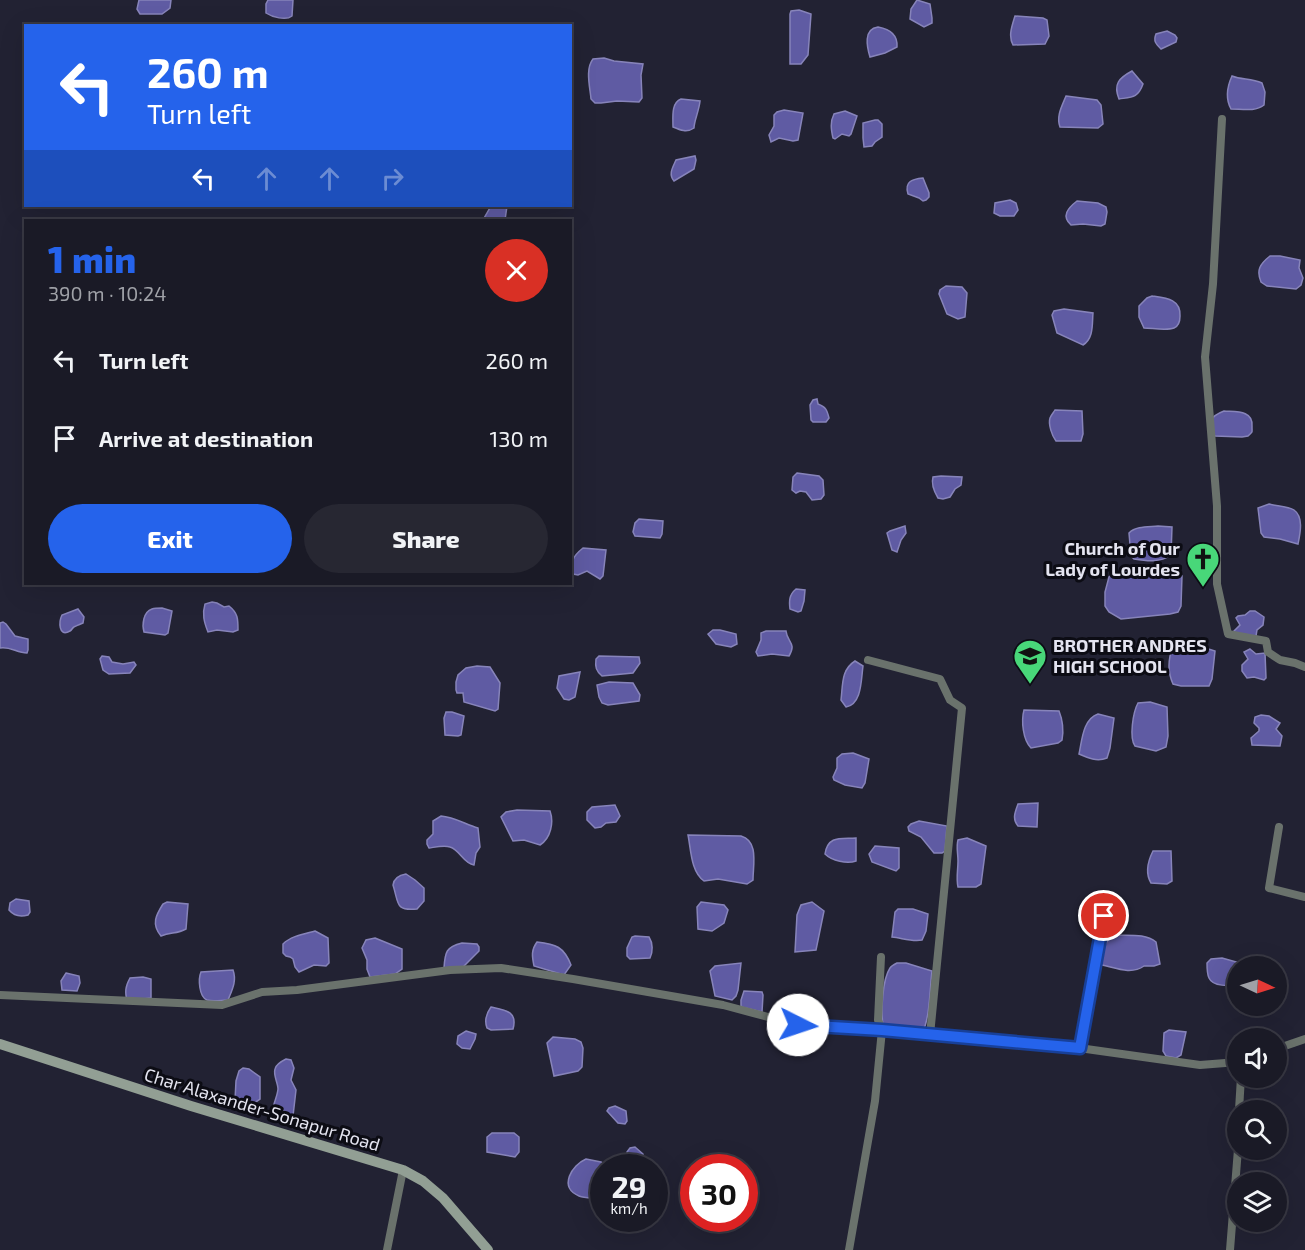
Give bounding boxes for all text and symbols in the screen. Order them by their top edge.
text: 260 m [147,46,269,96]
icon: left [48,48,126,126]
text: Turn left [147,97,251,129]
icon: left [187,162,220,195]
icon: ahead [250,162,283,195]
icon: ahead [313,162,346,195]
icon: right [376,162,409,195]
text: 1 min [48,237,136,280]
button: close [485,239,548,302]
text: 390 m · 10:24 [48,281,167,305]
icon: left [48,344,81,377]
text: Turn left [99,347,188,373]
text: 260 m [486,347,548,373]
icon: arrive [48,422,81,455]
text: Arrive at destination [99,425,313,451]
text: 130 m [490,425,548,451]
button: Exit [48,504,292,573]
button: Share [304,504,548,573]
place label: Church of Our Lady of Lourdes [1045,537,1180,580]
church icon: Church of Our Lady of Lourdes [1185,541,1221,588]
place label: BROTHER ANDRES HIGH SCHOOL [1053,634,1207,677]
school or university icon: BROTHER ANDRES HIGH SCHOOL [1012,638,1048,685]
pin [1078,890,1129,941]
icon: arrive [1087,899,1120,932]
north arrow [1227,956,1287,1016]
map controls [1227,956,1287,1232]
position arrow [766,993,830,1057]
button: sound [1227,1028,1287,1088]
street label: Char Alaxander-Sonapur Road [142,1063,383,1155]
button: search [1227,1100,1287,1160]
speed limit sign: 30 [680,1154,758,1232]
text: 29 [611,1168,647,1204]
button: layers [1227,1172,1287,1232]
text: km/h [610,1199,648,1217]

